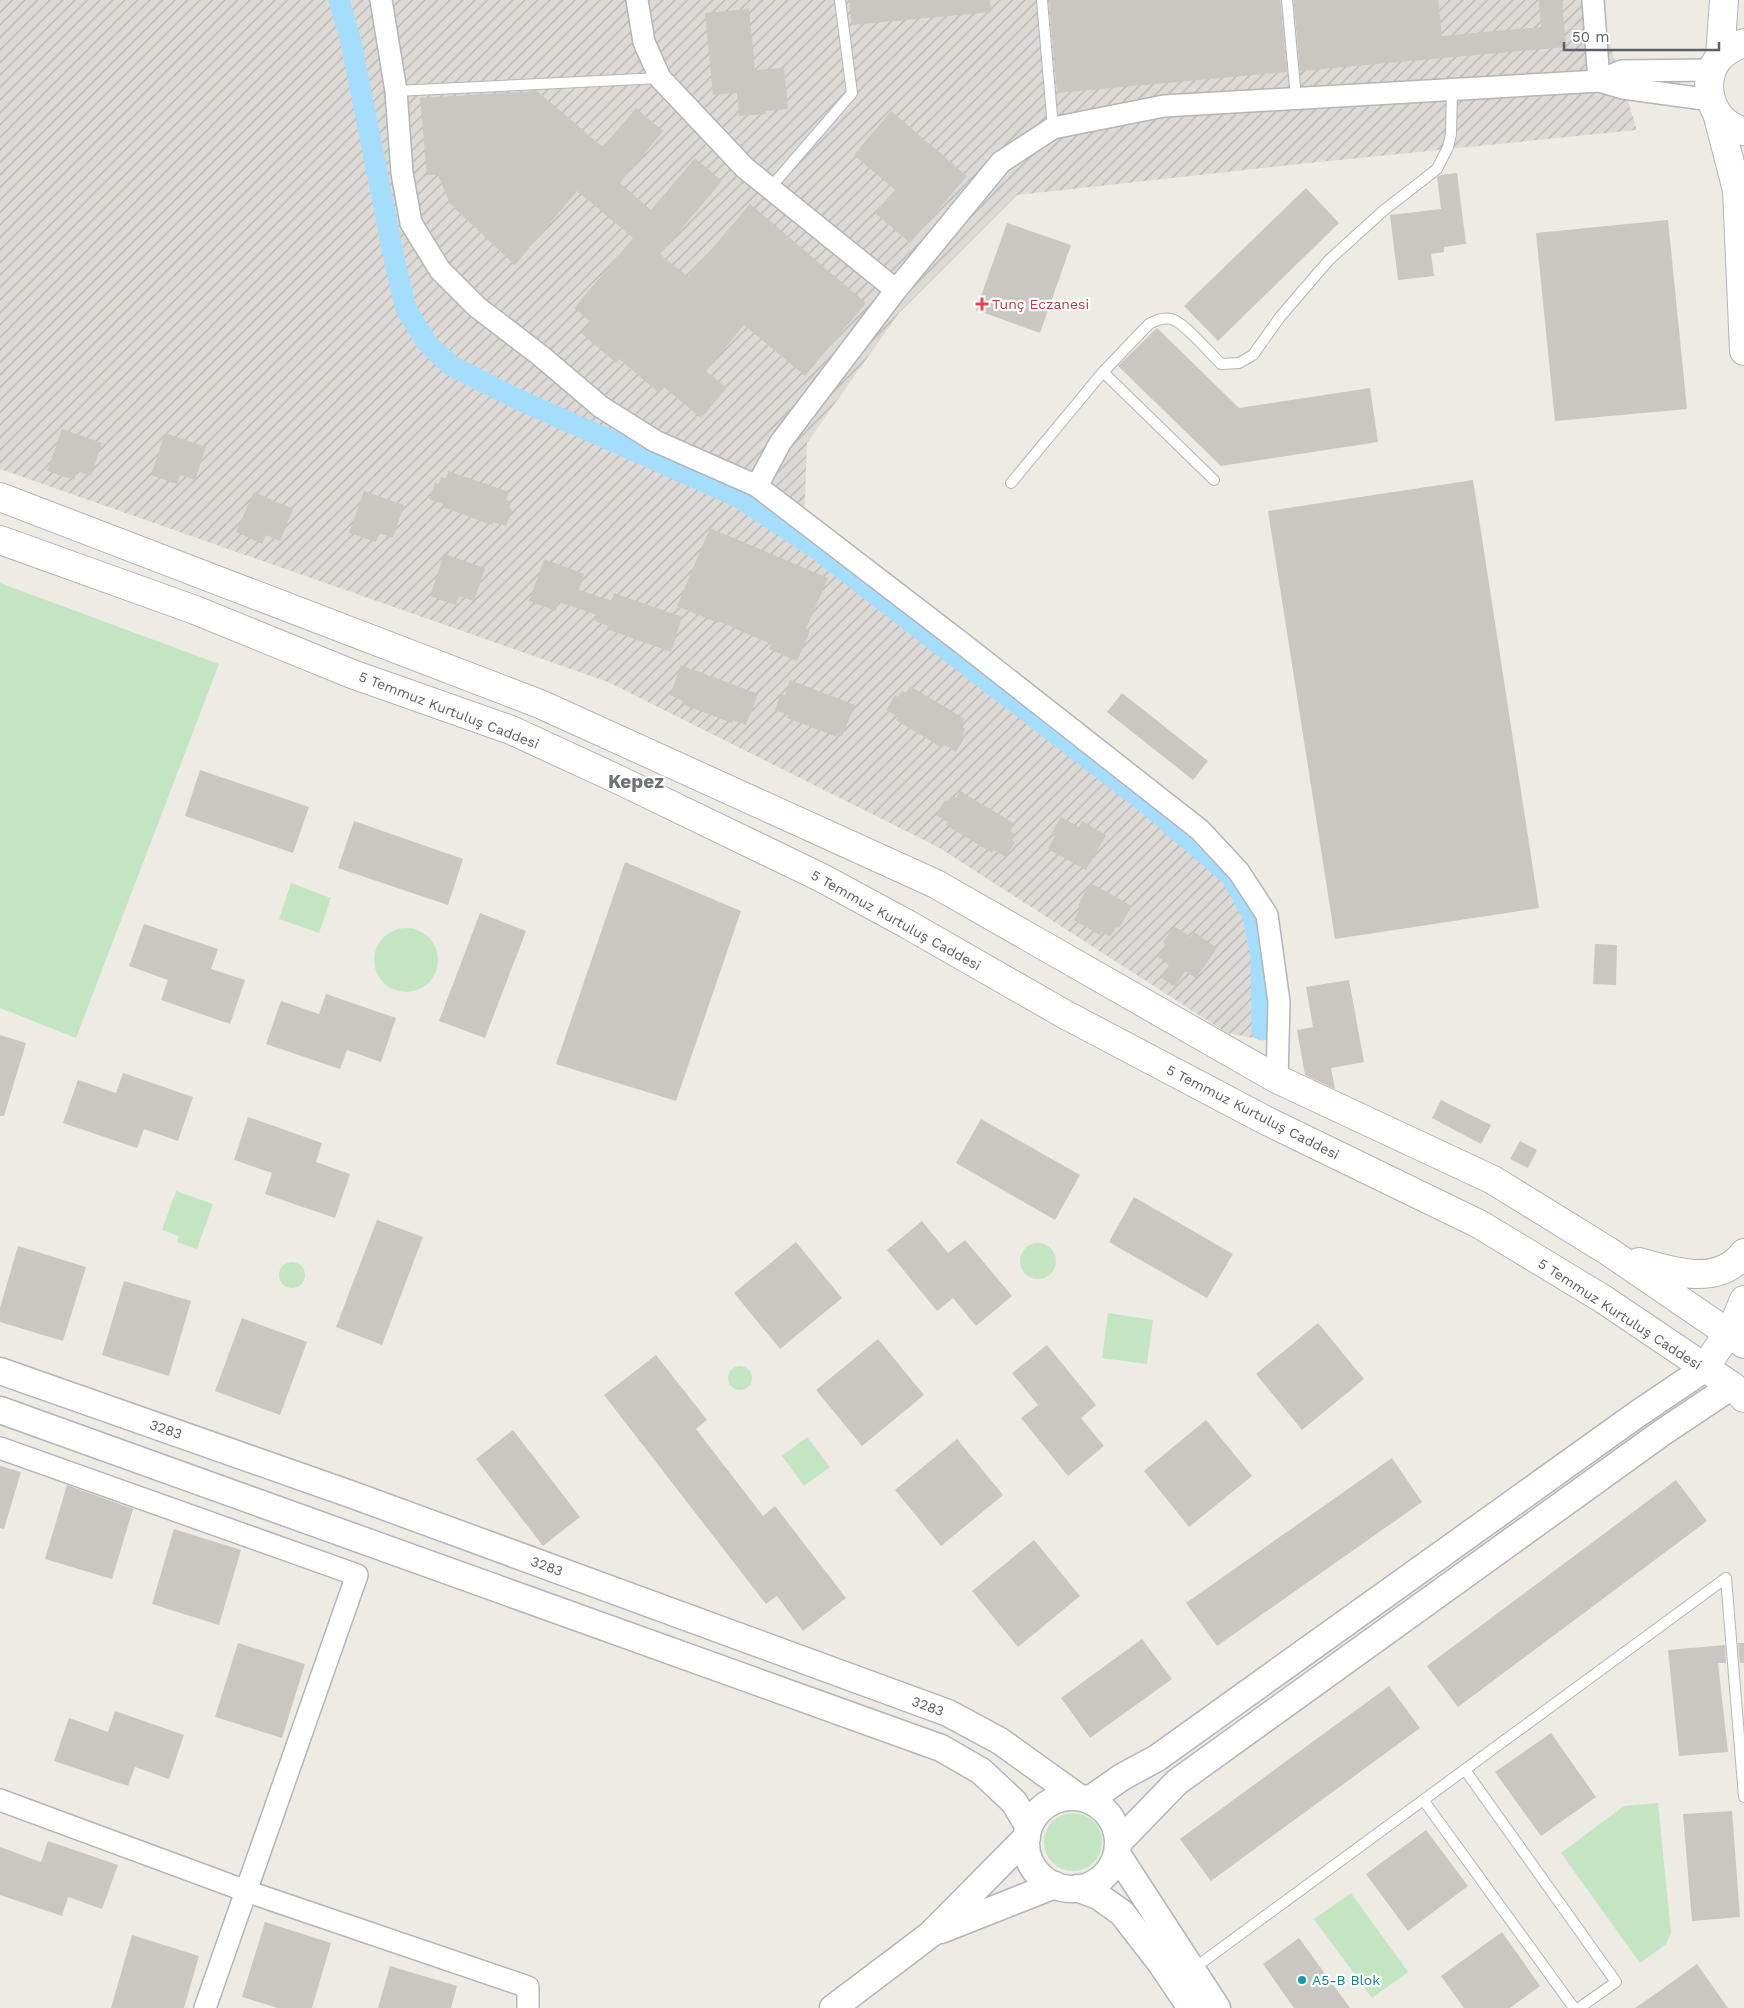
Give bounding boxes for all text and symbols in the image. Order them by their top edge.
scale bar [1564,20,1719,52]
text: 50 m [1572,28,1609,46]
place label: Tunç Eczanesi [992,296,1089,312]
marker: Tunç Eczanesi [976,298,988,310]
street label: 5 Temmuz Kurtuluş Caddesi [357,668,541,752]
district label: Kepez [608,770,664,793]
street label: 5 Temmuz Kurtuluş Caddesi [808,867,984,973]
street label: 5 Temmuz Kurtuluş Caddesi [1164,1061,1342,1163]
street label: 5 Temmuz Kurtuluş Caddesi [1535,1255,1705,1373]
street label: 3283 [148,1416,184,1442]
street label: 3283 [529,1553,565,1579]
street label: 3283 [910,1693,946,1719]
place label: A5-B Blok [1312,1972,1380,1988]
marker: A5-B Blok [1296,1974,1308,1986]

